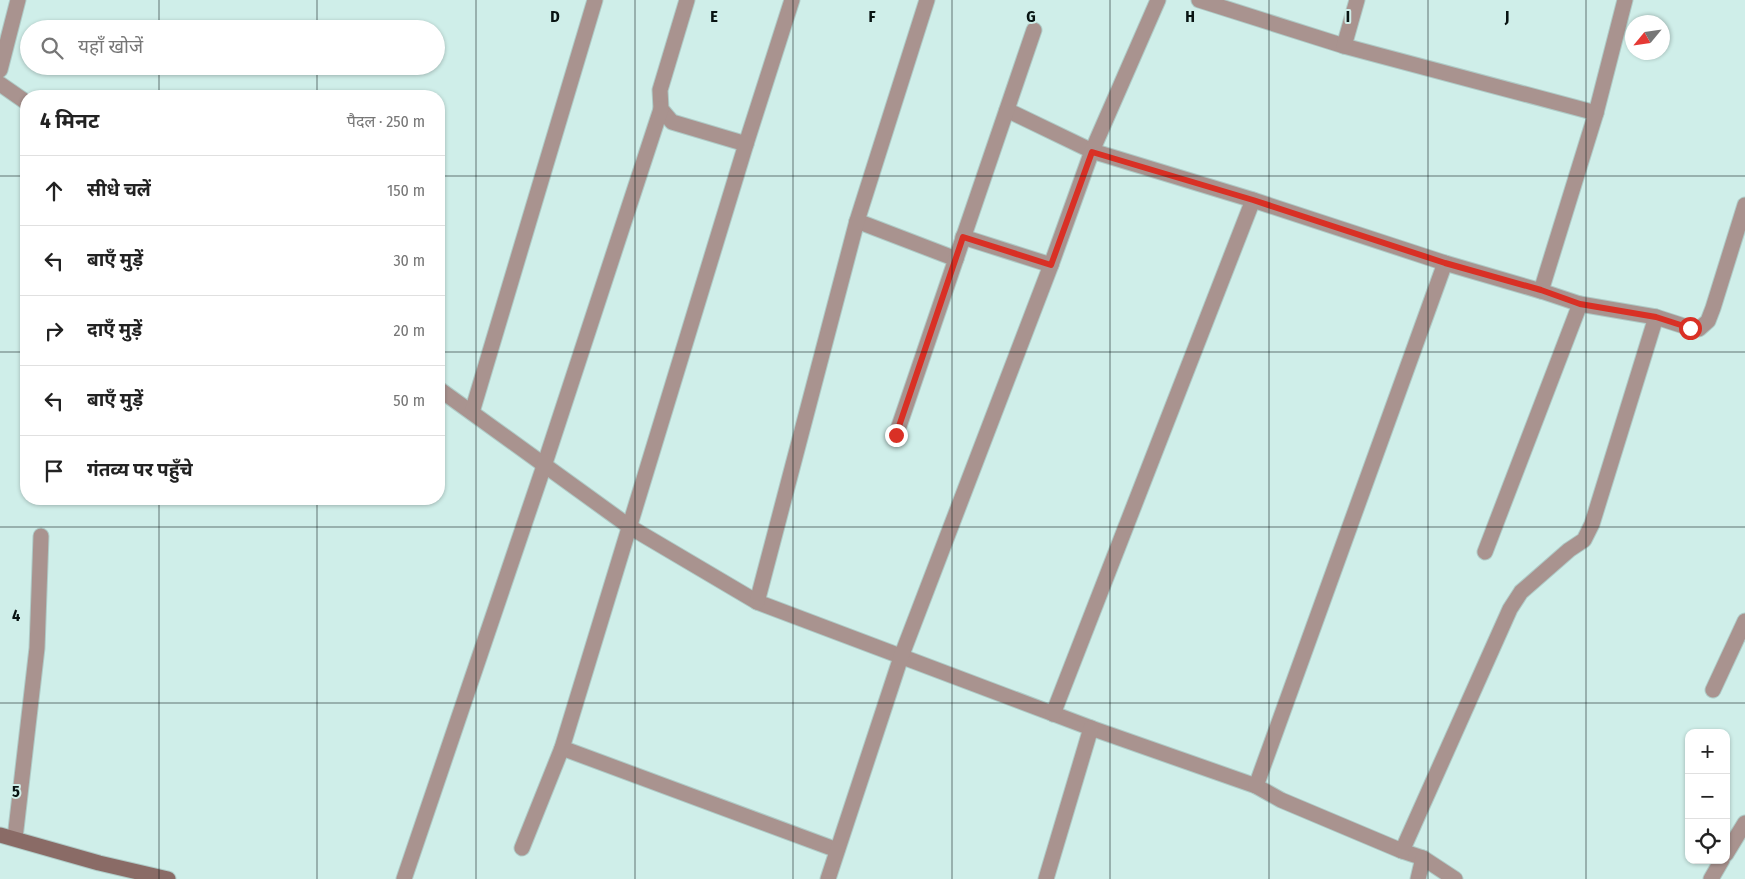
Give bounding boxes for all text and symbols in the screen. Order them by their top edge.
text: D [550,7,560,26]
text: E [710,7,718,26]
text: F [868,7,876,26]
text: G [1026,7,1036,26]
text: H [1185,7,1195,26]
text: I [1346,7,1350,26]
text: J [1504,7,1509,26]
north arrow [1625,15,1670,60]
search box [20,20,445,75]
icon: search [38,34,66,62]
text: यहाँ खोजें [78,35,143,58]
text: 4 मिनट [40,108,99,134]
text: पैदल · 250 m [347,112,425,131]
icon: ahead [40,177,68,205]
text: सीधे चलें [87,178,151,201]
text: 150 m [387,181,425,200]
icon: left [40,247,68,275]
text: बाएँ मुड़ें [87,248,143,271]
text: 30 m [393,251,425,270]
icon: right [40,317,68,345]
route start [1679,317,1702,340]
text: दाएँ मुड़ें [87,318,142,341]
text: 20 m [394,321,425,340]
icon: left [40,387,68,415]
text: बाएँ मुड़ें [87,388,143,411]
text: 50 m [393,391,425,410]
route end [885,424,908,447]
icon: arrive [40,457,68,485]
text: गंतव्य पर पहुँचे [87,458,193,481]
text: 4 [12,606,20,625]
map controls [1685,729,1730,864]
button: + [1685,729,1730,774]
button: − [1685,774,1730,819]
text: 5 [12,782,20,801]
button: locate [1685,819,1730,864]

